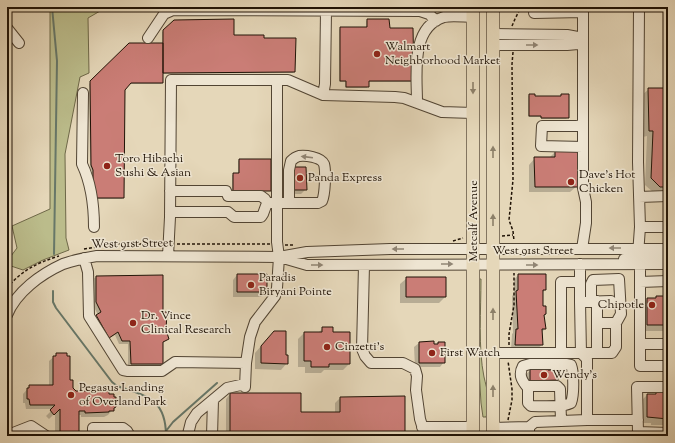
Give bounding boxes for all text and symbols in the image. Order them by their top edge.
place label: Walmart Neighborhood Market [385,38,500,70]
one-way arrow [526,42,539,48]
marker: Walmart Neighborhood Market [372,49,382,59]
one-way arrow [470,82,476,95]
one-way arrow [490,145,496,158]
place label: Toro Hibachi Sushi & Asian [115,150,191,182]
one-way arrow [301,154,313,160]
marker: Toro Hibachi Sushi & Asian [102,161,112,171]
place label: Dave's Hot Chicken [579,166,635,198]
place label: Panda Express [308,169,382,187]
marker: Panda Express [295,173,305,183]
marker: Dave's Hot Chicken [566,177,576,187]
street label: Metcalf Avenue [465,180,483,262]
one-way arrow [490,213,496,226]
street label: West 91st Street [91,234,173,254]
street label: West 91st Street [492,242,574,260]
one-way arrow [608,245,621,251]
one-way arrow [391,246,404,252]
one-way arrow [441,261,454,267]
one-way arrow [311,262,324,268]
one-way arrow [526,262,539,268]
place label: Paradis Biryani Pointe [259,269,332,301]
marker: Paradis Biryani Pointe [246,280,256,290]
place label: Chipotle [598,296,644,314]
marker: Chipotle [647,300,657,310]
place label: Dr. Vince Clinical Research [141,307,231,339]
one-way arrow [490,307,496,320]
marker: Dr. Vince Clinical Research [128,318,138,328]
place label: Cinzetti's [335,338,384,356]
marker: Cinzetti's [322,342,332,352]
place label: First Watch [440,344,500,362]
marker: First Watch [427,348,437,358]
place label: Wendy's [552,366,597,384]
marker: Wendy's [539,370,549,380]
place label: Pegasus Landing of Overland Park [79,379,167,411]
one-way arrow [490,384,496,397]
marker: Pegasus Landing of Overland Park [66,390,76,400]

